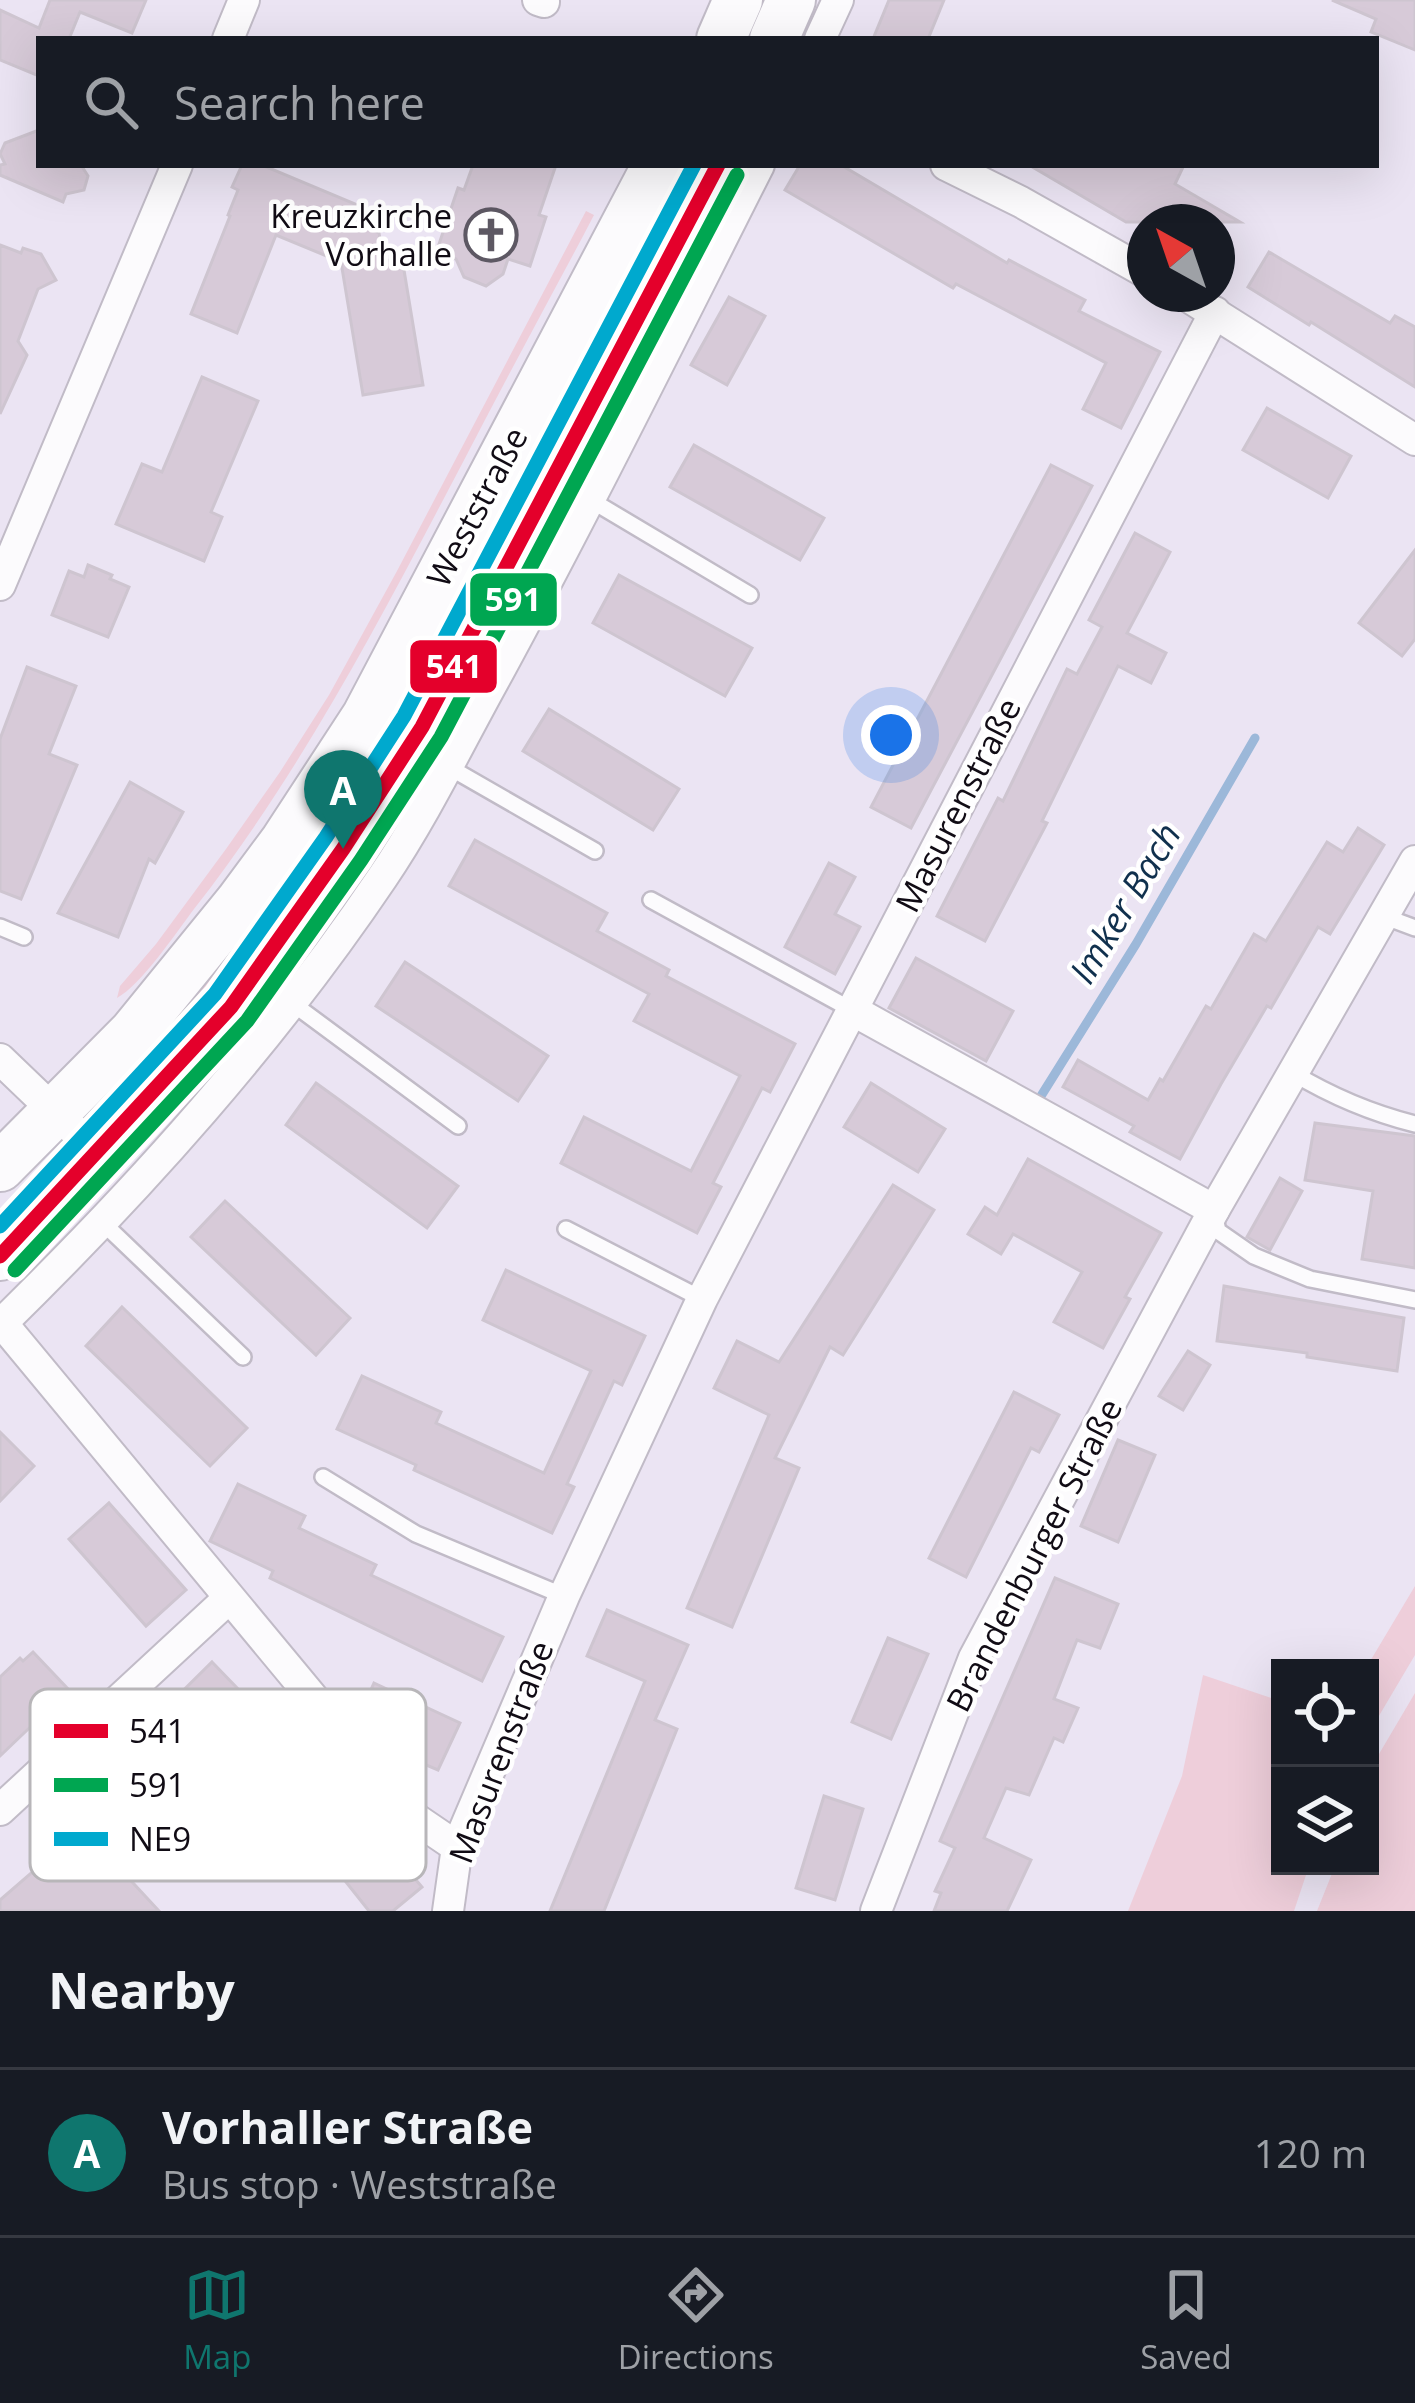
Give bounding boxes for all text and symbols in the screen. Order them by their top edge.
search box [36,36,1379,168]
icon: search [78,69,144,135]
text: Search here [174,72,425,133]
place label: Kreuzkirche Vorhalle [270,193,452,276]
north arrow [1127,204,1235,312]
church icon: Kreuzkirche Vorhalle [463,207,519,263]
street label: Weststraße [416,419,537,595]
line badge: 591 [468,571,559,628]
text: 591 [485,576,541,621]
line badge: 541 [408,638,499,695]
text: 541 [426,643,482,688]
street label: Masurenstraße [884,690,1031,920]
your location [861,705,921,765]
pin: A [304,750,382,849]
water label: Imker Bach [1057,813,1192,992]
street label: Brandenburger Straße [935,1391,1132,1719]
street label: Masurenstraße [437,1634,564,1869]
map controls [1271,1659,1379,1875]
button: locate [1271,1659,1379,1767]
legend [30,1689,426,1881]
text: 541 [129,1708,186,1753]
text: 591 [129,1762,186,1807]
button: layers [1271,1767,1379,1875]
text: NE9 [129,1816,191,1861]
text: Nearby [48,1954,235,2024]
text: Vorhaller Straße [162,2096,533,2157]
text: A [74,2126,100,2179]
text: 120 m [1254,2126,1367,2179]
text: Bus stop · Weststraße [162,2157,557,2210]
tab: Map [183,2262,251,2379]
tab: Directions [618,2262,774,2379]
tab: Saved [1140,2262,1232,2379]

